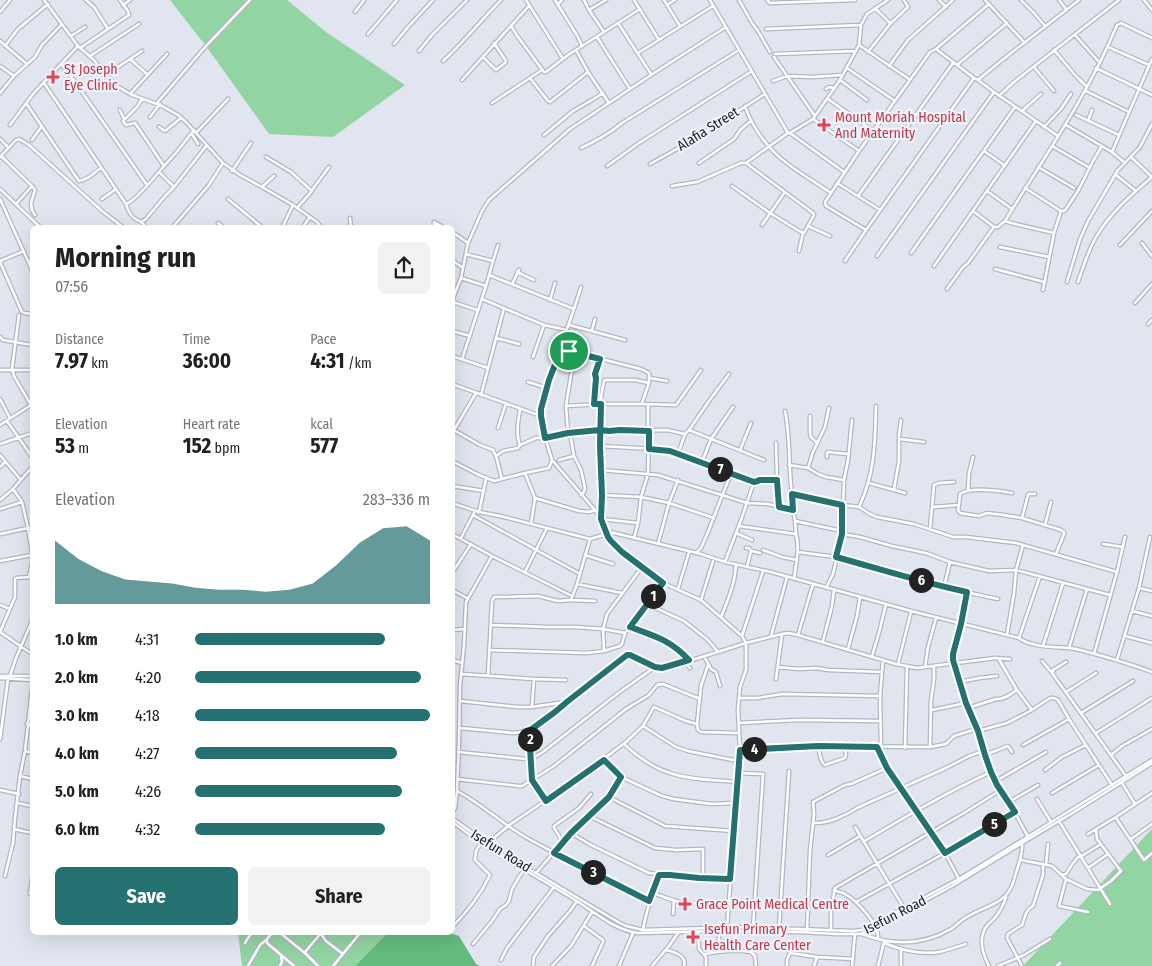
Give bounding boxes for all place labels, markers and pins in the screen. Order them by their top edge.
place label: St Joseph Eye Clinic [64,61,118,94]
marker: St Joseph Eye Clinic [46,70,60,84]
place label: Mount Moriah Hospital And Maternity [835,109,966,142]
marker: Mount Moriah Hospital And Maternity [817,118,831,132]
pin [548,330,590,372]
pin: 7 [708,456,732,482]
pin: 6 [908,568,934,592]
pin: 1 [640,584,666,608]
pin: 2 [518,726,542,752]
pin: 4 [742,736,766,762]
pin: 5 [982,812,1006,836]
pin: 3 [580,860,606,884]
place label: Grace Point Medical Centre [696,896,849,913]
marker: Grace Point Medical Centre [678,897,692,911]
place label: Isefun Primary Health Care Center [704,921,811,954]
marker: Isefun Primary Health Care Center [686,930,700,944]

